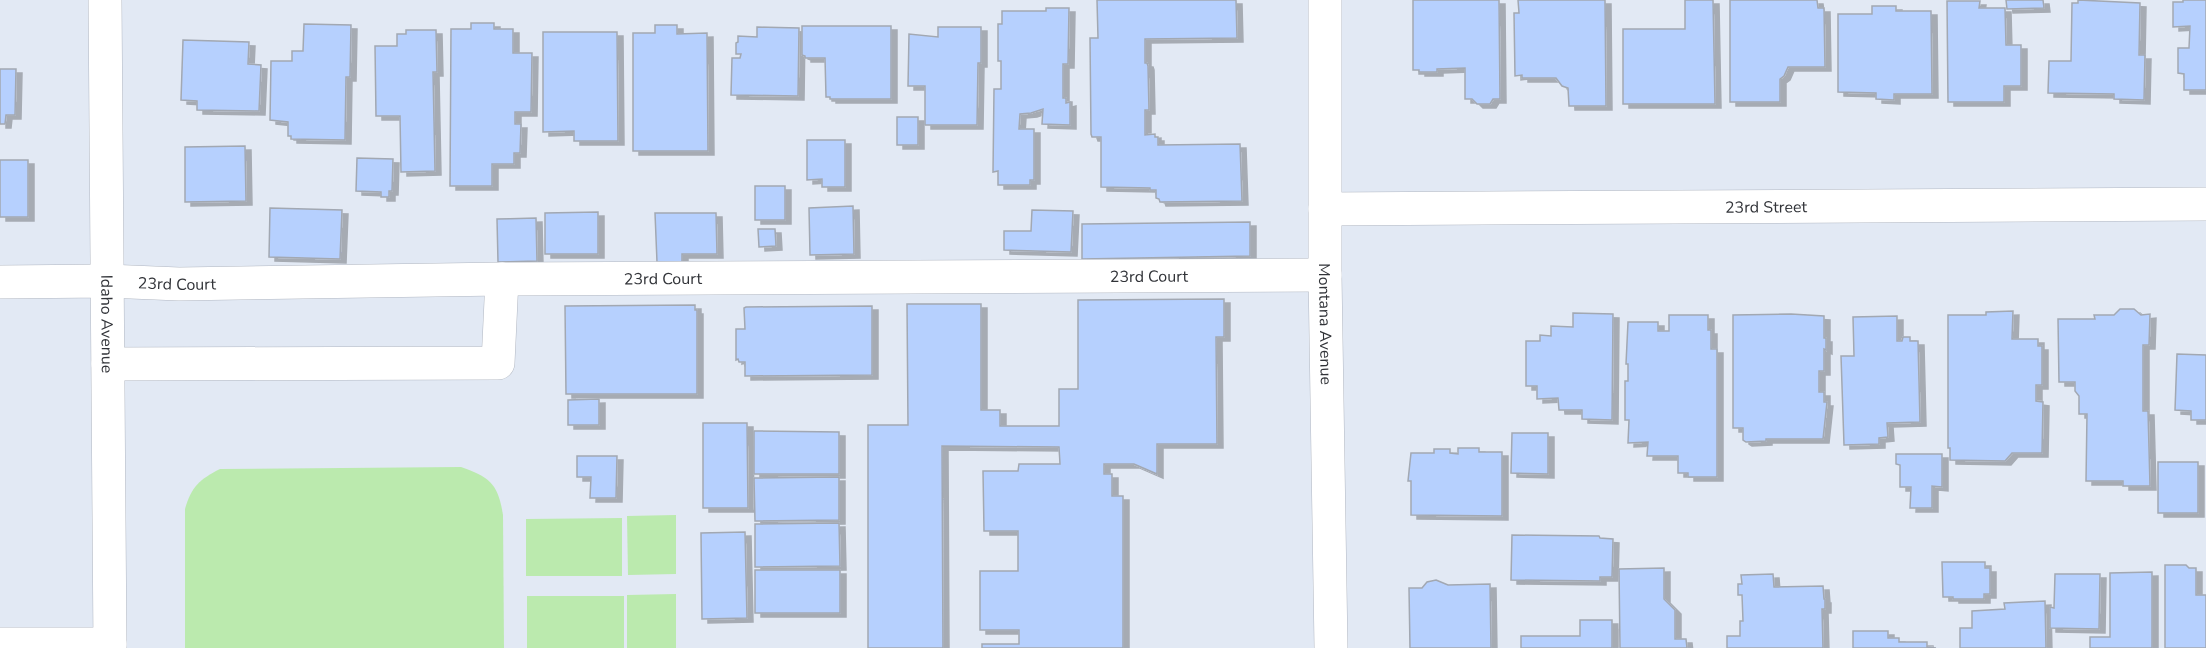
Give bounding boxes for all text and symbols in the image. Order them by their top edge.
street label: 23rd Street [1725,196,1807,219]
street label: Montana Avenue [1313,263,1337,385]
street label: 23rd Court [1110,266,1188,288]
street label: 23rd Court [624,268,702,290]
street label: 23rd Court [137,272,217,296]
street label: Idaho Avenue [95,275,118,373]

